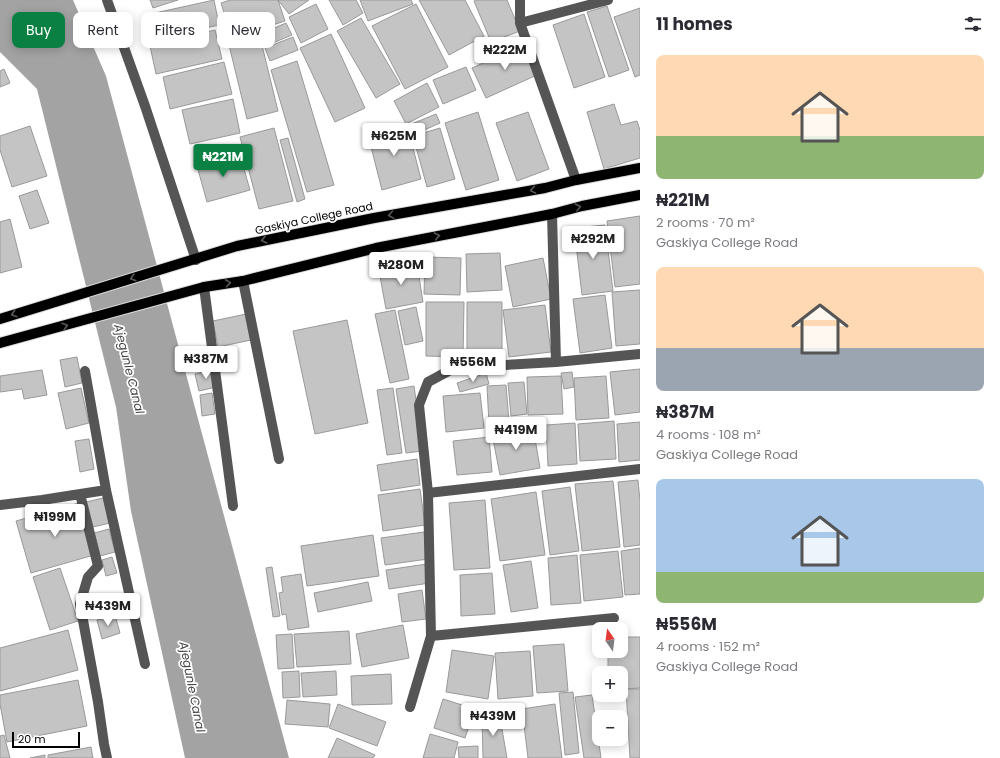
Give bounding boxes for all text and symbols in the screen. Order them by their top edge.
chip: Buy [12,12,65,48]
chip: Rent [73,12,133,48]
chip: Filters [141,12,209,48]
chip: New [217,12,275,48]
text: 11 homes [656,12,733,36]
icon: filters [962,13,984,35]
pin: ₦222M [477,37,533,71]
text: ₦222M [483,40,527,59]
icon: home [784,81,856,153]
pin: ₦625M [366,123,422,157]
text: ₦625M [371,126,417,145]
pin: ₦221M [195,144,251,178]
text: ₦221M [202,147,244,166]
one-way arrow [530,185,536,194]
text: ₦221M [656,188,710,212]
street label: Gaskiya College Road [254,198,374,238]
one-way arrow [575,204,581,212]
one-way arrow [388,210,395,219]
text: 2 rooms · 70 m² [656,213,755,232]
pin: ₦292M [565,226,621,260]
text: ₦292M [571,229,615,248]
one-way arrow [434,233,440,241]
text: Gaskiya College Road [656,233,798,252]
one-way arrow [261,235,268,244]
pin: ₦280M [373,252,429,286]
text: ₦280M [378,255,424,274]
one-way arrow [130,273,137,282]
one-way arrow [225,279,231,288]
icon: home [784,293,856,365]
one-way arrow [11,309,18,318]
water label: Ajegunle Canal [110,321,149,416]
one-way arrow [62,322,69,331]
pin: ₦387M [178,346,234,380]
text: ₦387M [184,349,228,368]
pin: ₦556M [445,349,501,383]
text: ₦556M [450,352,496,371]
text: ₦387M [656,400,714,424]
pin: ₦419M [488,417,544,451]
text: ₦419M [494,420,538,439]
text: 4 rooms · 108 m² [656,425,761,444]
text: Gaskiya College Road [656,445,798,464]
pin: ₦199M [27,504,83,538]
icon: home [784,505,856,577]
text: ₦199M [34,507,76,526]
pin: ₦439M [80,593,136,627]
text: ₦439M [85,596,131,615]
text: ₦556M [656,612,717,636]
north arrow [592,622,628,658]
map controls [592,622,628,746]
text: 4 rooms · 152 m² [656,637,760,656]
water label: Ajegunle Canal [175,639,210,734]
text: Gaskiya College Road [656,657,798,676]
button: + [592,666,628,702]
pin: ₦439M [465,703,521,737]
text: ₦439M [470,706,516,725]
button: − [592,710,628,746]
scale bar [12,730,80,749]
text: 20 m [18,731,46,747]

